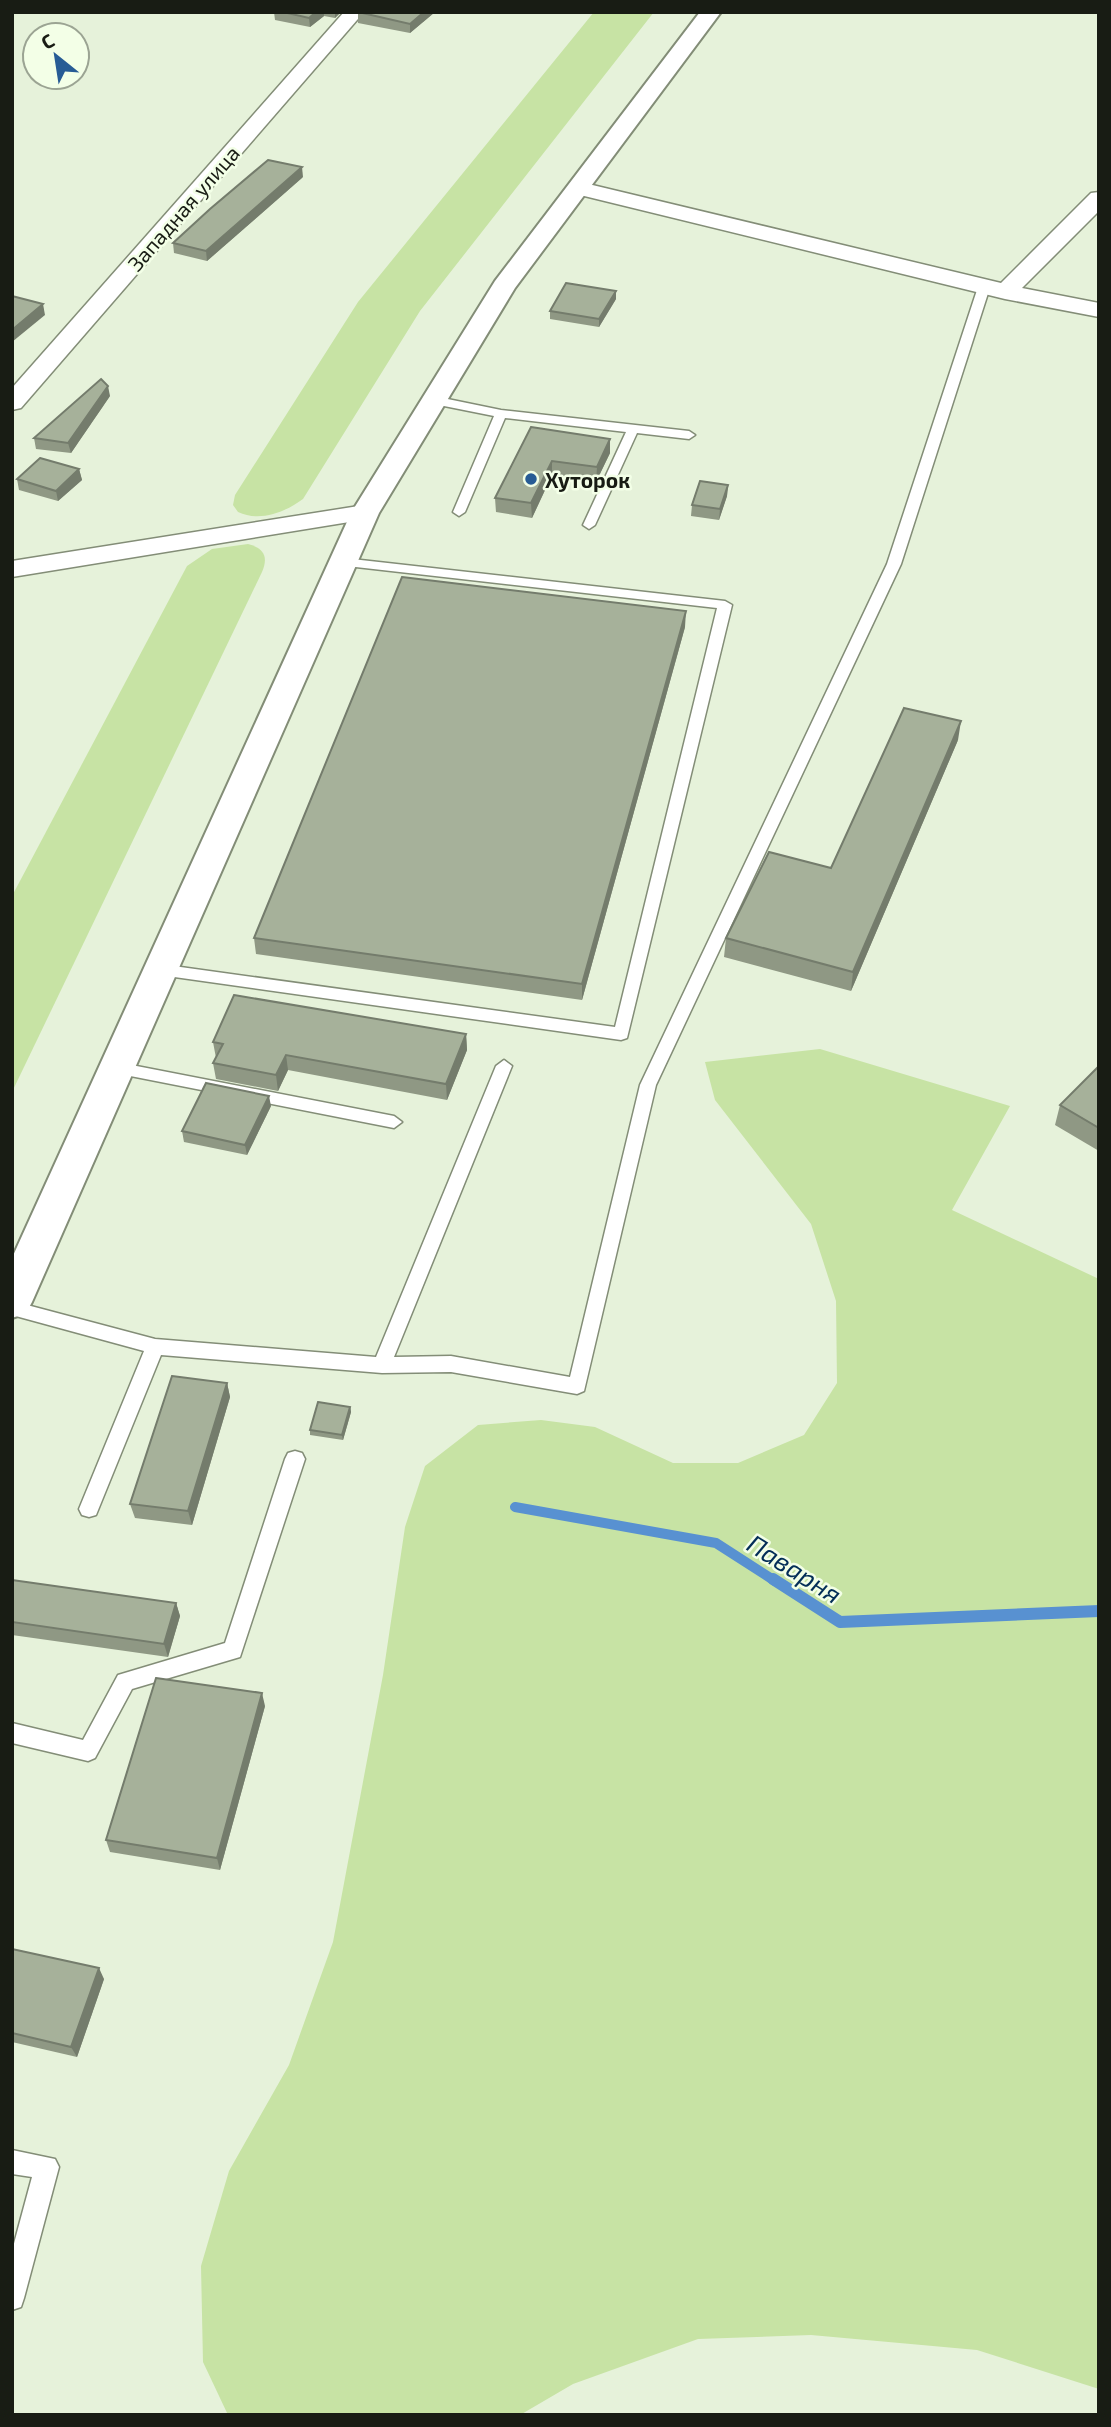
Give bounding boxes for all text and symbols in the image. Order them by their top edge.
north arrow [21,21,91,91]
text: С [37,28,58,54]
street label: Западная улица [122,140,245,276]
place label: Хуторок [545,467,630,492]
marker: Хуторок [523,471,539,487]
water label: Паварня [742,1527,848,1609]

